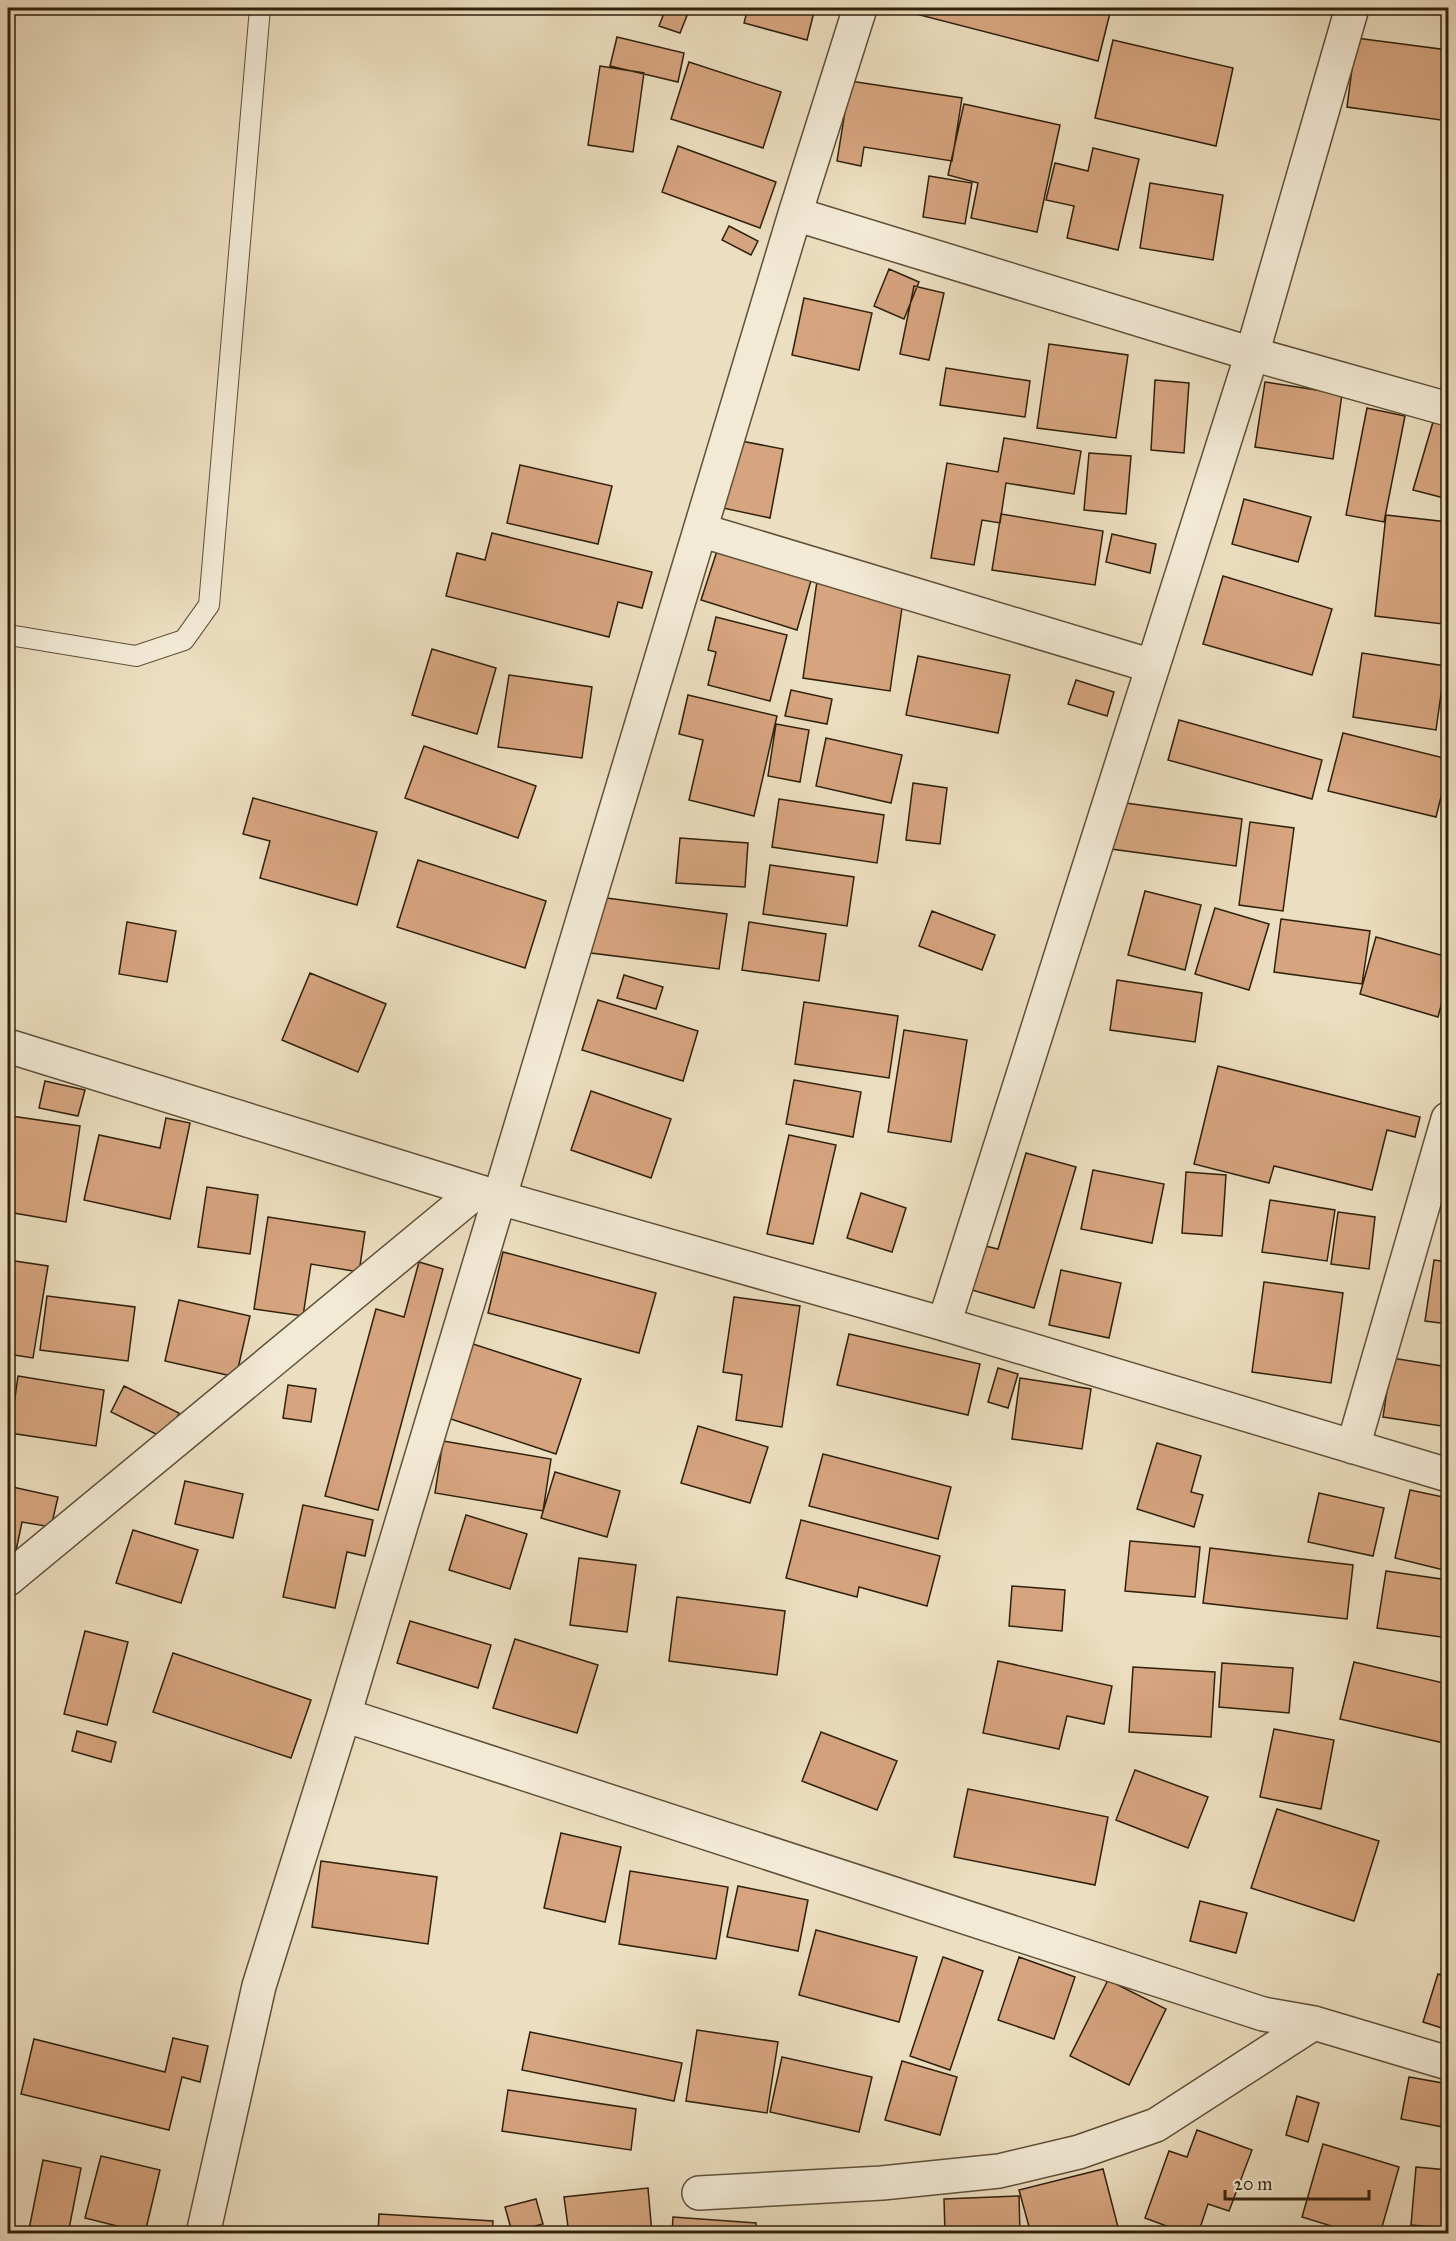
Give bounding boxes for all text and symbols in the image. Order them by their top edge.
scale bar [1225,2163,1369,2201]
text: 20 m [1234,2173,1272,2195]

